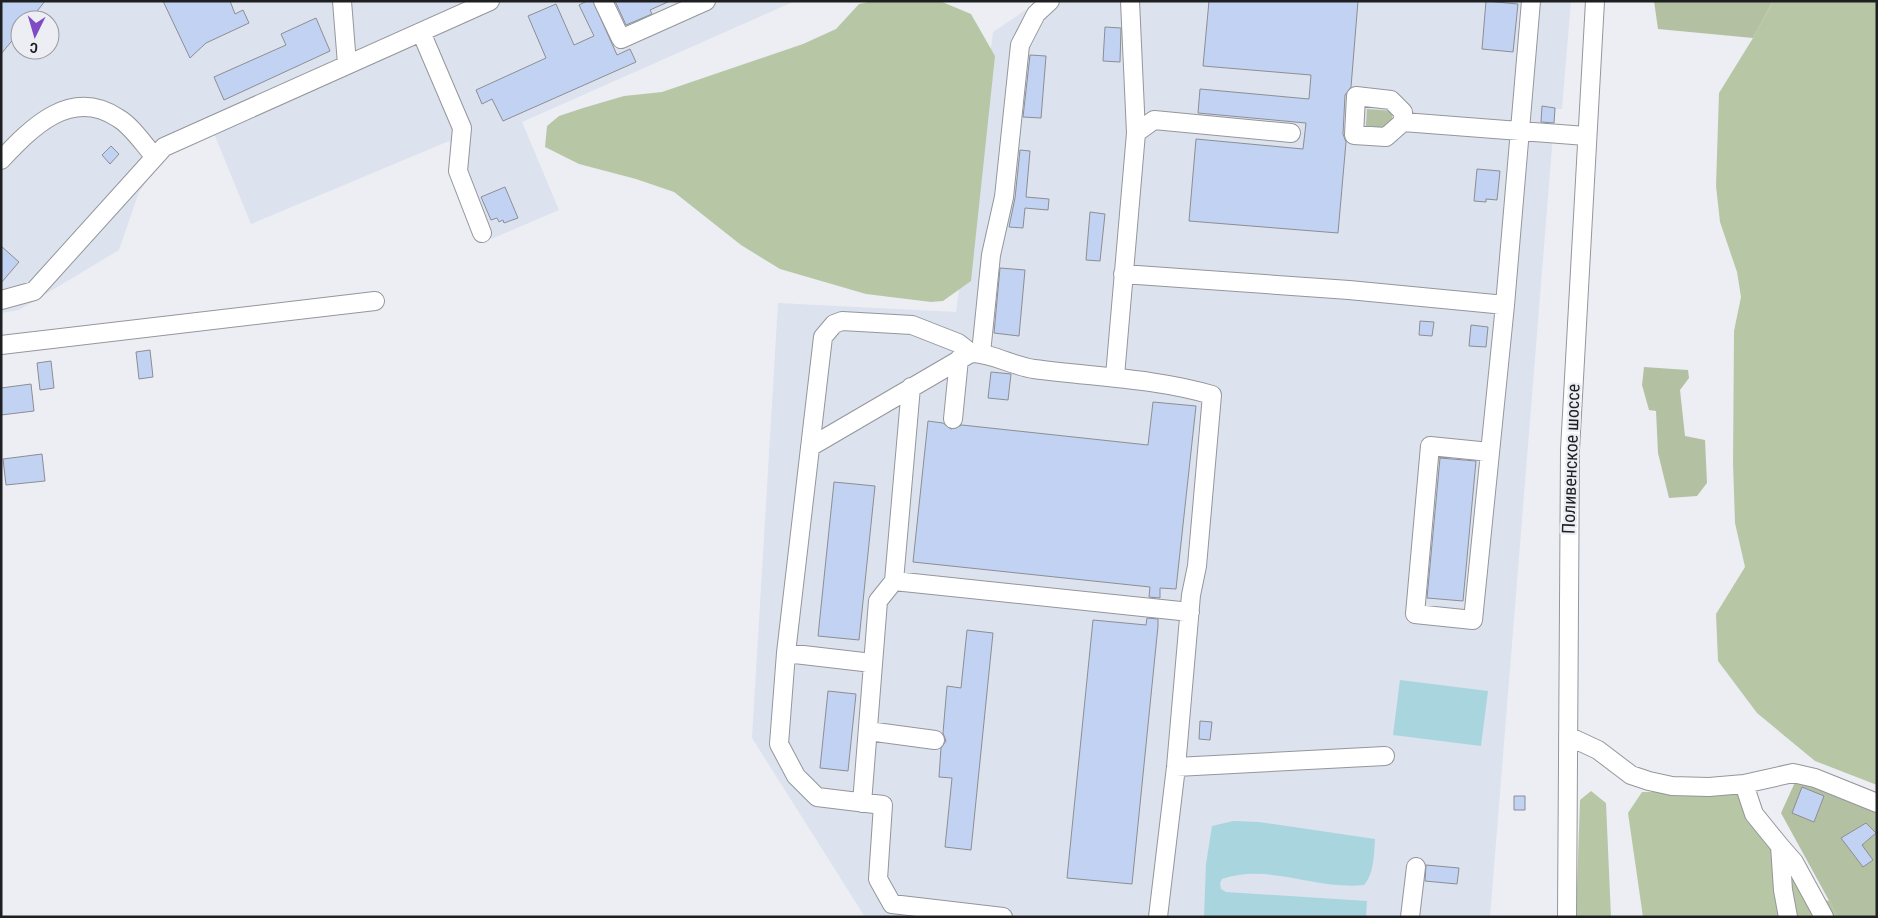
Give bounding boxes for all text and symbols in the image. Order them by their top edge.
north arrow [10,10,60,60]
text: С [29,40,39,56]
street label: Поливенское шоссе [1557,384,1584,534]

